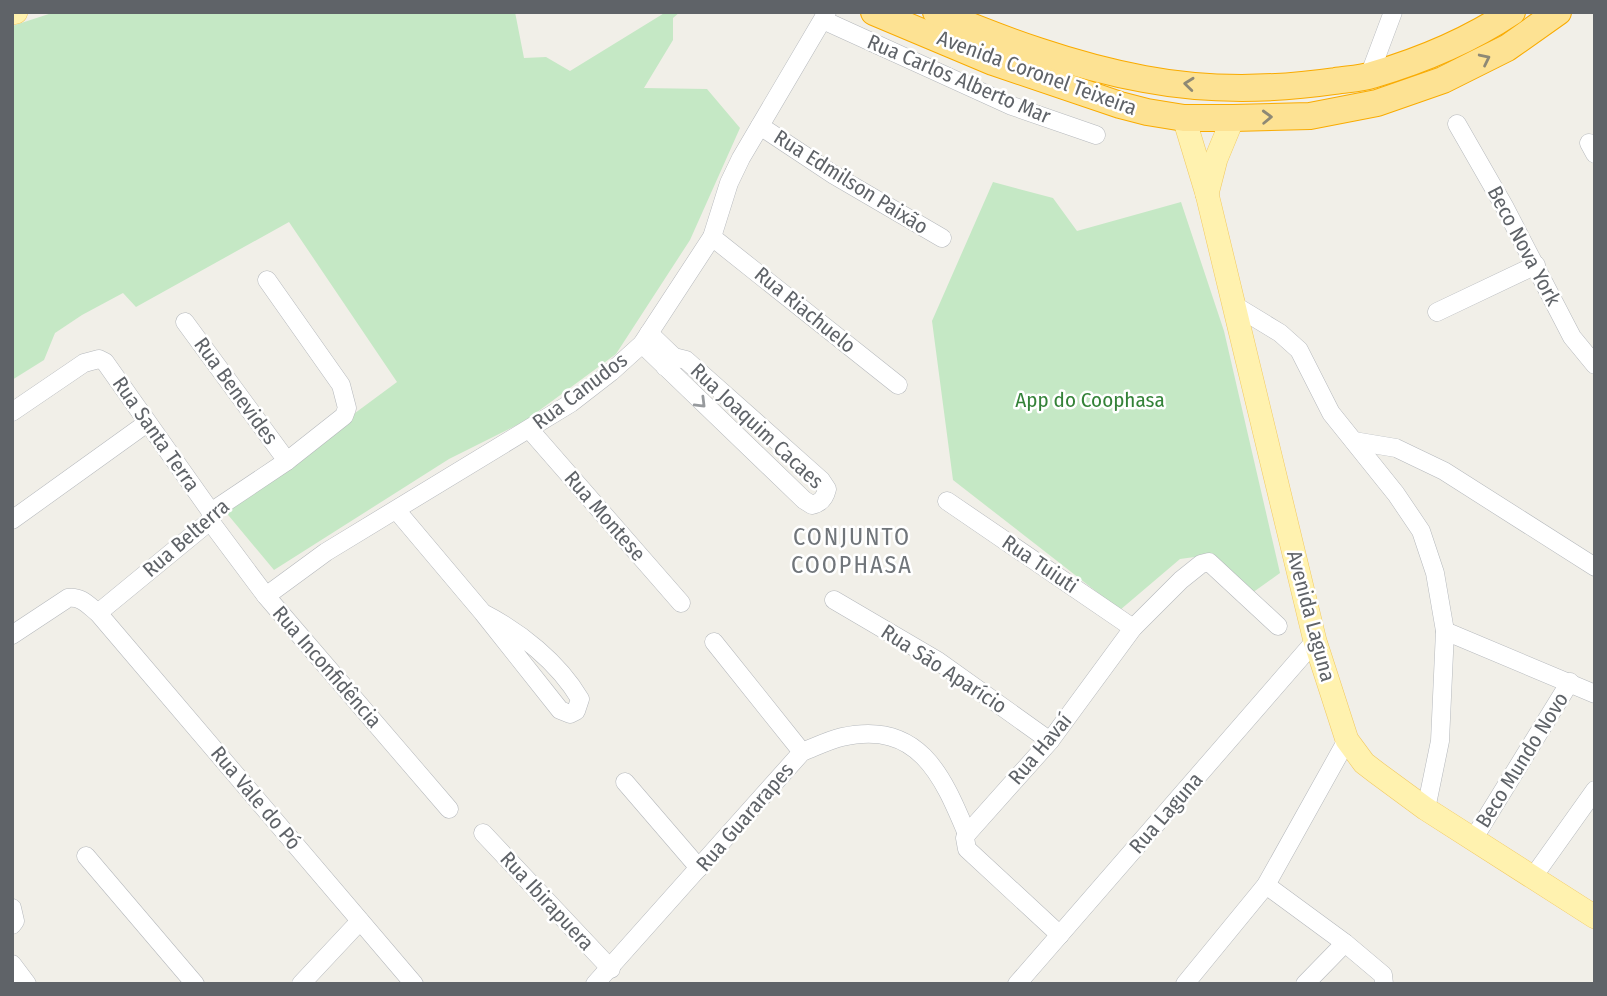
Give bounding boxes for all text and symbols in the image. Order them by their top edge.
street label: Avenida Coronel Teixeira [934,25,1140,121]
street label: Rua Carlos Alberto Mar [863,29,1055,130]
one-way arrow [1478,54,1490,68]
one-way arrow [1184,77,1195,92]
one-way arrow [1262,110,1273,125]
street label: Rua Edmilson Paixão [769,124,933,240]
street label: Beco Nova York [1482,182,1567,310]
street label: Rua Riachuelo [749,261,861,359]
street label: Rua Benevides [188,332,284,450]
street label: Rua Canudos [528,347,632,435]
street label: Rua Joaquim Cacaes [685,358,829,494]
street label: Rua Santa Terra [107,371,205,497]
park label: App do Coophasa [1015,387,1165,413]
one-way arrow [693,394,706,407]
street label: Rua Montese [559,466,651,566]
street label: Rua Belterra [137,493,235,583]
district label: CONJUNTO COOPHASA [791,523,913,579]
street label: Rua Tuiuti [997,529,1083,599]
street label: Avenida Laguna [1281,548,1341,684]
street label: Rua Inconfidência [267,601,387,733]
street label: Rua São Aparício [876,619,1012,719]
street label: Beco Mundo Novo [1470,688,1574,832]
street label: Rua Havaí [1003,708,1077,790]
street label: Rua Vale do Pó [205,741,307,855]
street label: Rua Guararapes [691,757,799,877]
street label: Rua Laguna [1124,767,1208,859]
street label: Rua Ibirapuera [494,846,600,956]

